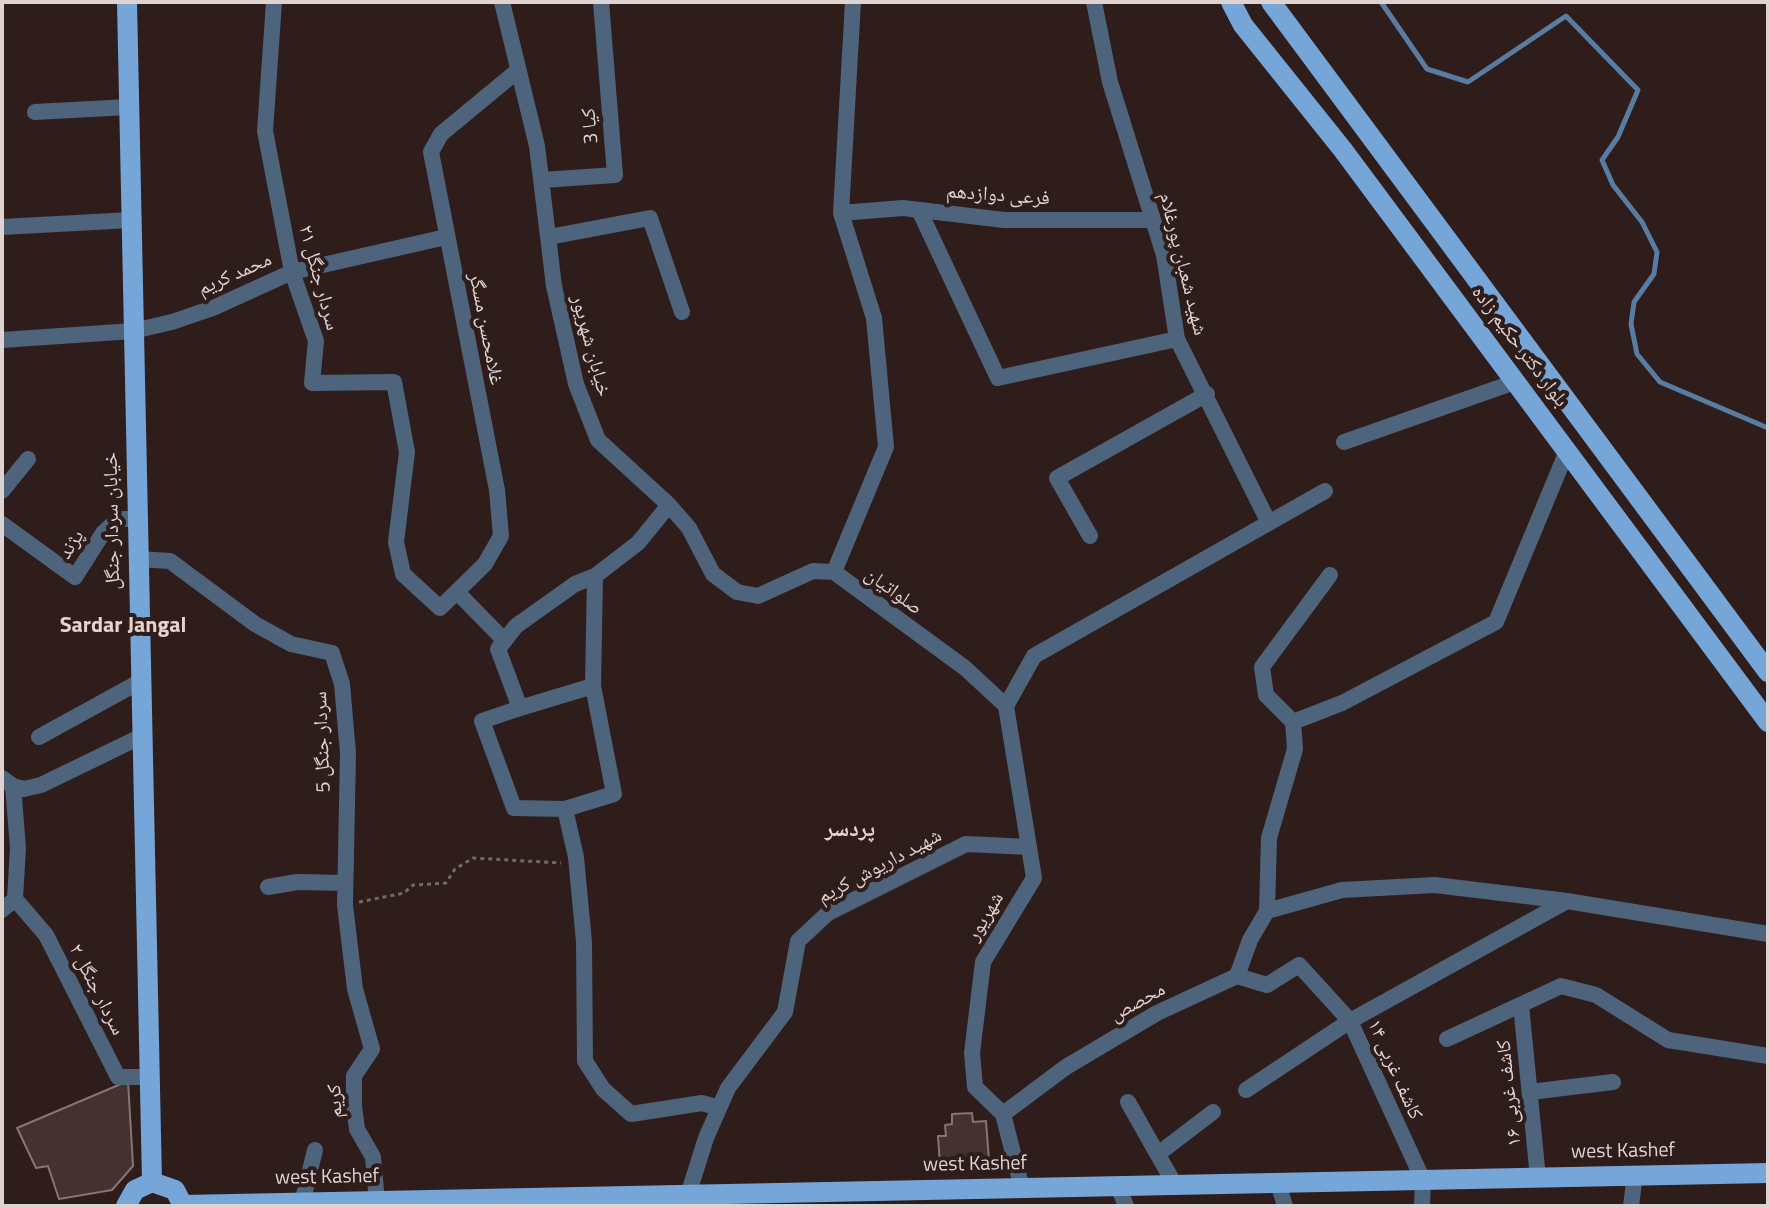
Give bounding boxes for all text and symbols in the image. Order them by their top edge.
street label: کیا 3 [577,107,605,145]
street label: فرعی دوازدهم [945,180,1051,212]
street label: شهید شعبان پورغلام [1153,190,1211,338]
street label: سردار جنگل ۲۱ [292,223,344,333]
street label: محمد کریم [194,248,276,302]
street label: غلامحسن مسگر [462,271,508,387]
street label: بلوار دکتر حکیم زاده [1466,282,1572,412]
street label: خیابان شهریور [565,292,615,400]
street label: خیابان سردار جنگل [100,452,126,590]
street label: پژند [54,526,90,564]
street label: صلواتیان [859,563,927,621]
district label: Sardar Jangal [60,614,186,640]
street label: سردار جنگل 5 [309,691,337,793]
district label: پردسر [825,818,875,844]
street label: شهید داریوش کریم [814,824,946,910]
street label: شهریور [962,888,1010,946]
street label: سردار جنگل ۲ [63,940,129,1040]
street label: محصص [1106,978,1170,1028]
street label: کاشف غربی ۱۴ [1361,1016,1427,1124]
street label: کاشف غربی ۱۶ [1492,1039,1528,1147]
street label: کریم [323,1084,349,1118]
street label: west Kashef [1571,1139,1675,1165]
street label: west Kashef [923,1152,1027,1178]
street label: west Kashef [275,1165,379,1191]

